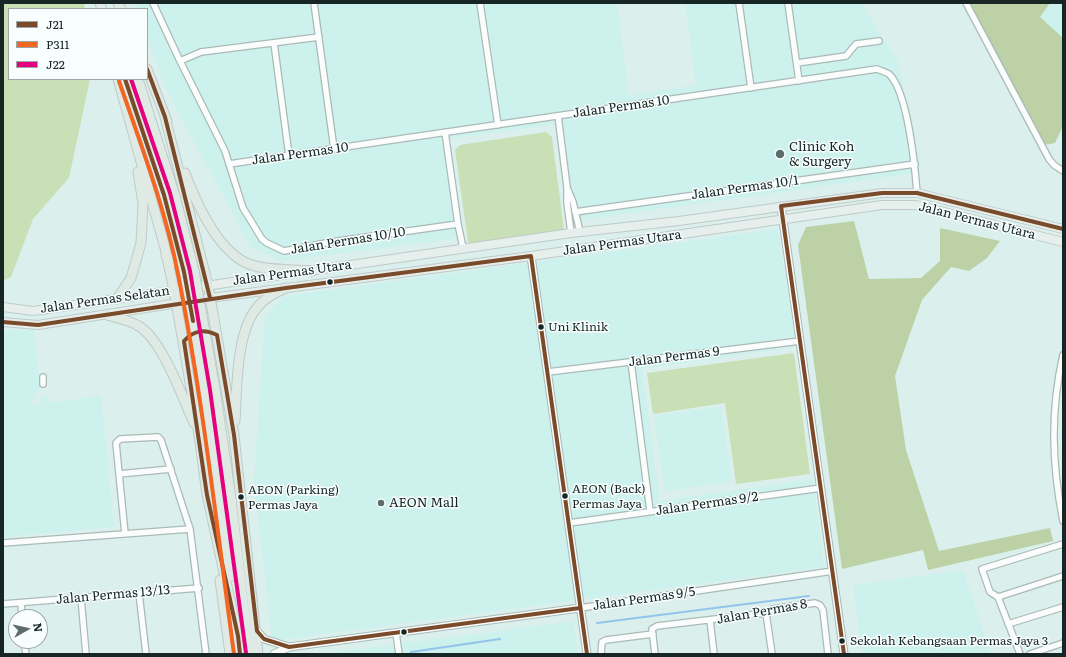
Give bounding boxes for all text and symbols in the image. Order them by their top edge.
legend [8,8,148,80]
text: J21 [46,15,64,33]
text: P311 [46,35,70,53]
text: J22 [46,55,65,73]
street label: Jalan Permas 10 [572,92,670,122]
street label: Jalan Permas 10 [251,139,349,169]
place label: Clinic Koh & Surgery [789,139,854,170]
marker: Clinic Koh & Surgery [774,148,786,160]
street label: Jalan Permas 10/1 [690,173,800,203]
street label: Jalan Permas Utara [917,199,1037,243]
street label: Jalan Permas 10/10 [290,224,406,258]
street label: Jalan Permas Utara [562,227,682,259]
street label: Jalan Permas Utara [232,257,352,289]
unlabelled marker [325,277,335,287]
street label: Jalan Permas Selatan [39,283,171,317]
place label: Uni Klinik [548,320,608,334]
marker: Uni Klinik [536,322,546,332]
street label: Jalan Permas 9 [628,344,720,370]
place label: AEON (Back) Permas Jaya [572,482,645,510]
place label: AEON (Parking) Permas Jaya [248,483,339,511]
street label: Jalan Permas 9/2 [655,489,759,519]
marker: AEON (Back) Permas Jaya [560,491,570,501]
marker: AEON (Parking) Permas Jaya [236,492,246,502]
place label: AEON Mall [389,495,459,511]
marker: AEON Mall [376,498,386,508]
street label: Jalan Permas 13/13 [55,582,171,608]
street label: Jalan Permas 9/5 [592,584,696,614]
street label: Jalan Permas 8 [715,596,809,628]
north arrow [8,609,48,649]
text: N [30,622,47,633]
unlabelled marker [399,627,409,637]
place label: Sekolah Kebangsaan Permas Jaya 3 [850,634,1048,648]
marker: Sekolah Kebangsaan Permas Jaya 3 [837,636,847,646]

